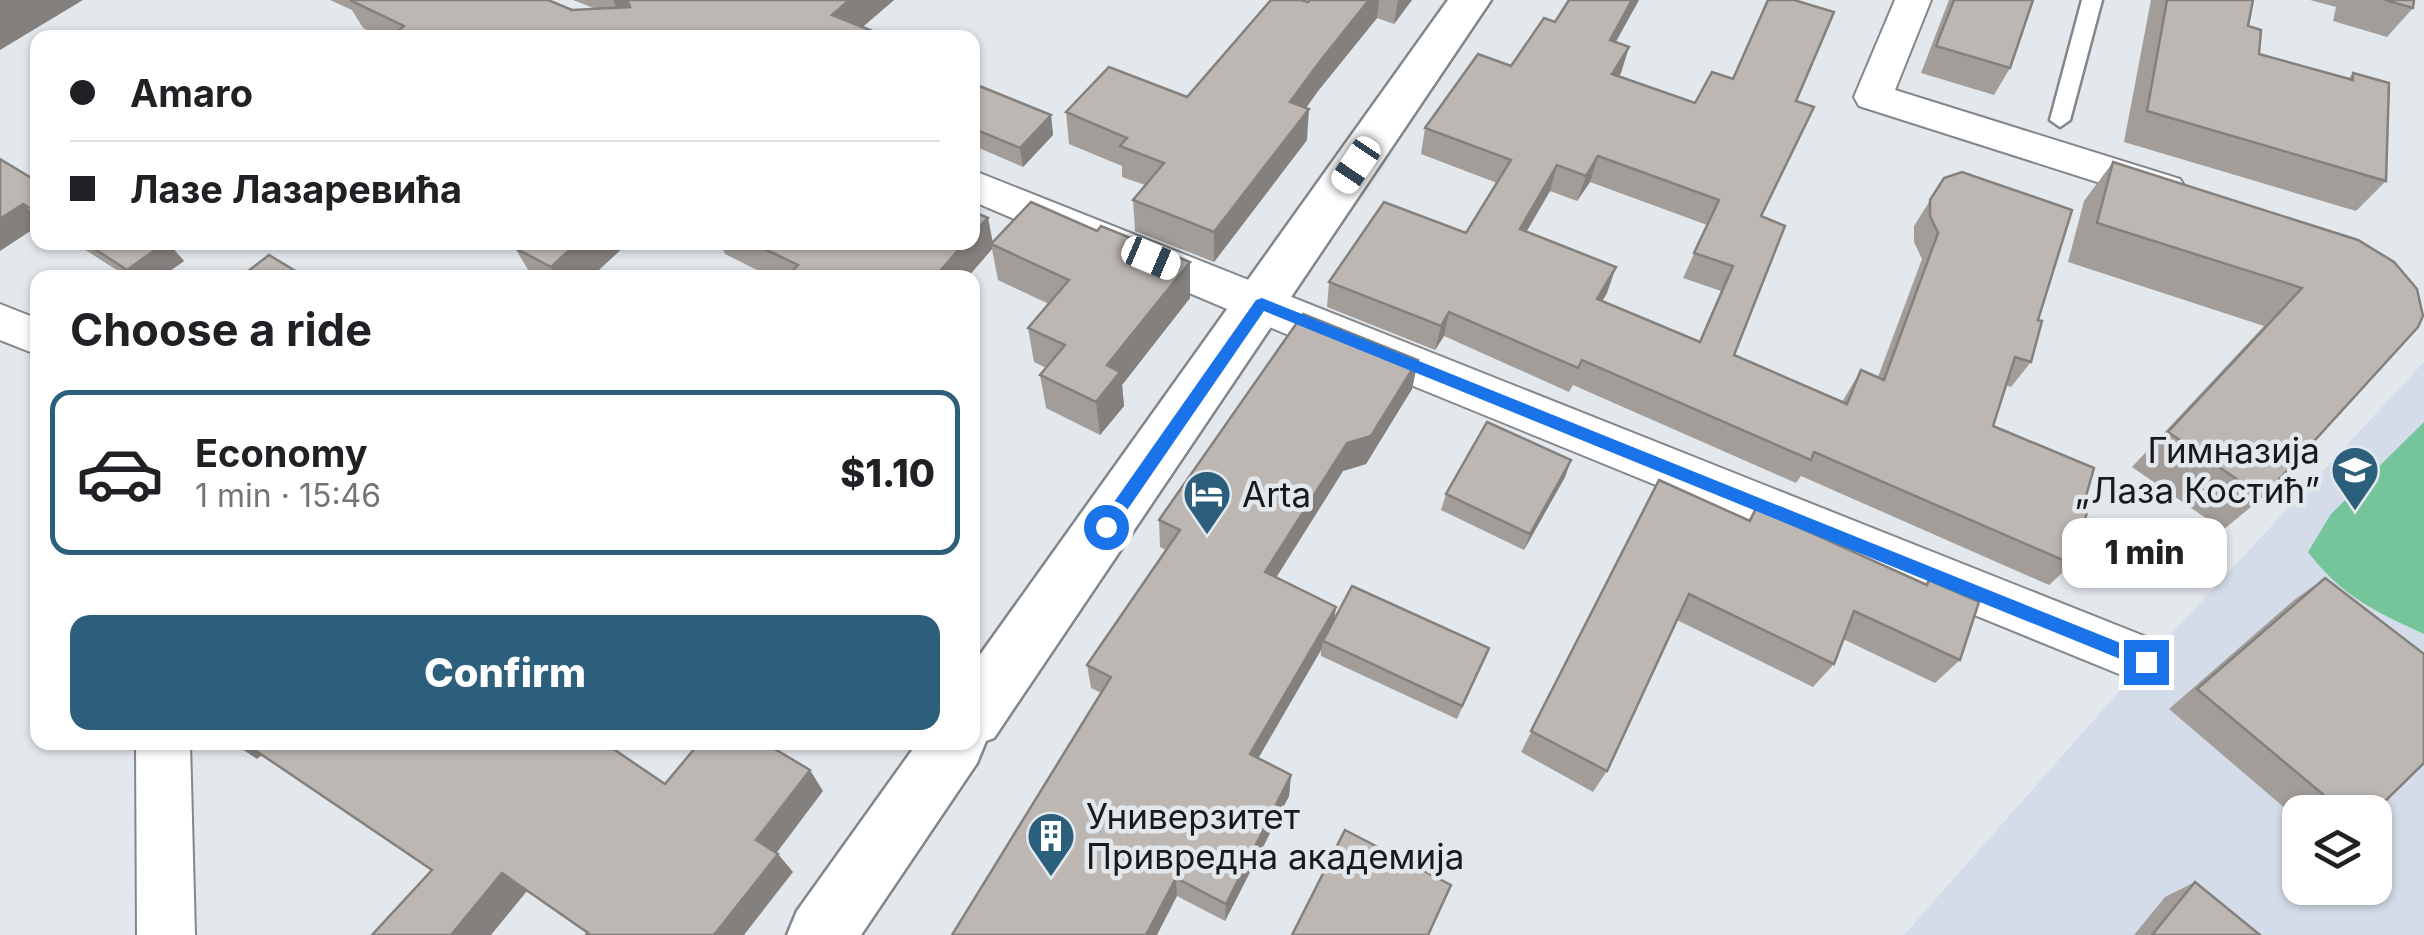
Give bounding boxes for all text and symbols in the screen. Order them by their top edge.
text: Amaro [130,70,253,116]
car [1327,132,1385,198]
text: Лазе Лазаревића [130,166,462,212]
car [1118,232,1184,284]
text: Choose a ride [70,302,372,357]
icon: car [75,428,165,518]
place label: Гимназија „Лаза Костић” [2075,429,2320,511]
text: Economy [195,430,368,476]
school or university icon: Гимназија „Лаза Костић” [2329,444,2381,512]
text: $1.10 [840,450,935,496]
hotel icon: Arta [1181,468,1233,536]
place label: Arta [1242,473,1311,515]
text: 1 min · 15:46 [195,476,381,515]
route start [1084,505,1129,550]
callout: 1 min [2064,517,2228,587]
text: 1 min [2104,533,2185,572]
button: Confirm [70,615,940,730]
route end [2124,640,2169,685]
place label: Универзитет Привредна академија [1086,795,1464,877]
map controls [2282,795,2392,905]
button: layers [2282,795,2392,905]
building icon: Универзитет Привредна академија [1025,810,1077,878]

